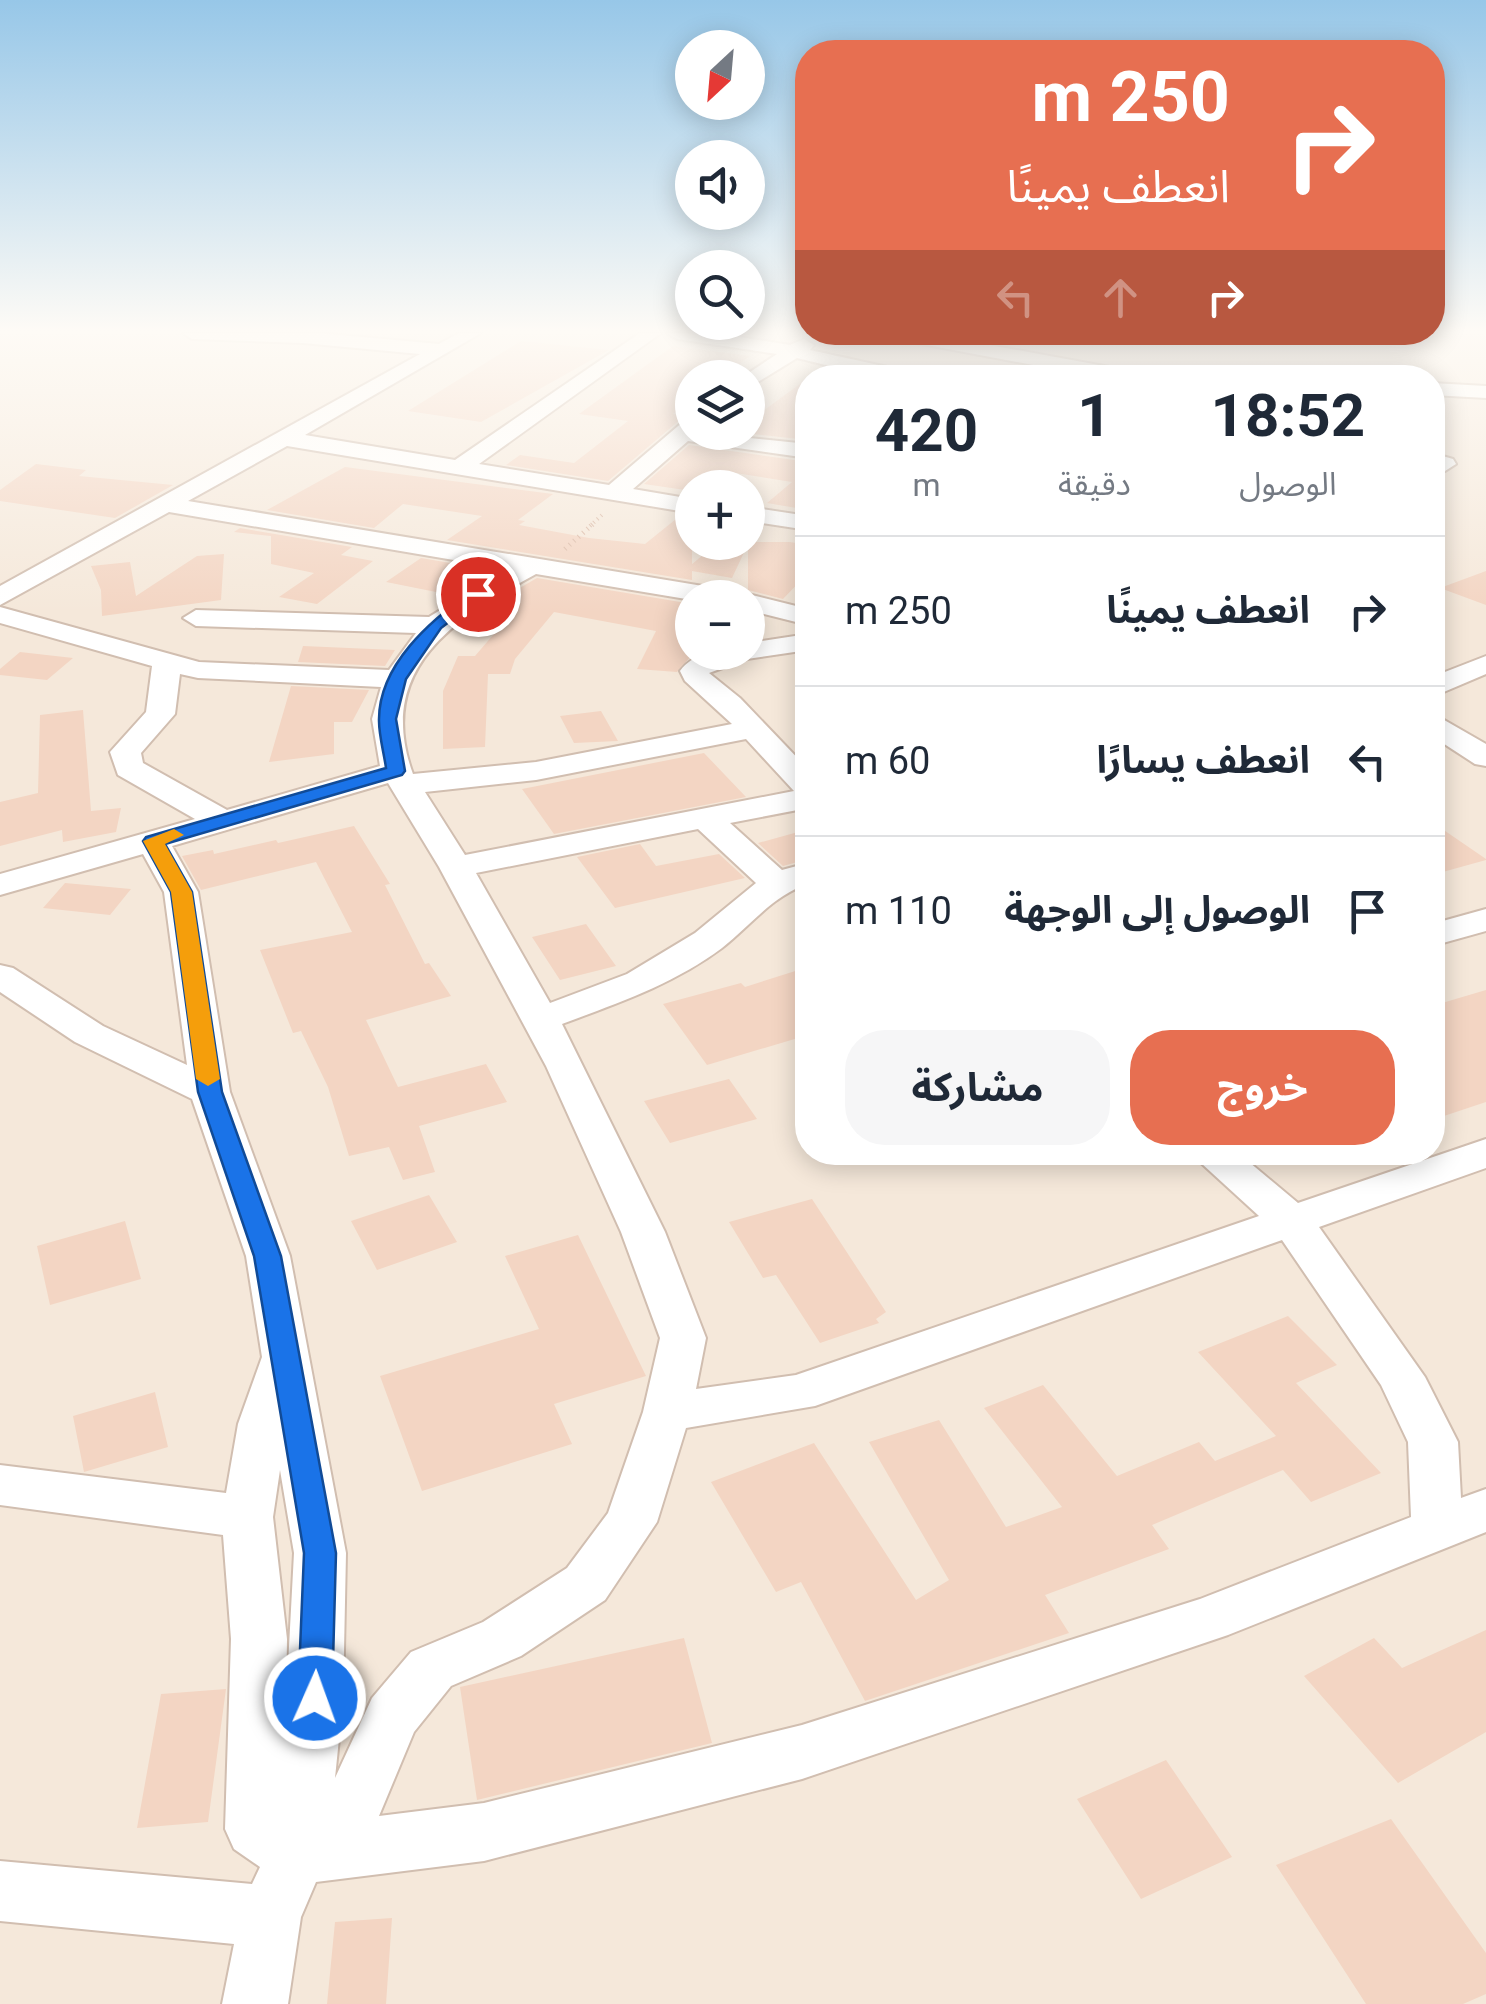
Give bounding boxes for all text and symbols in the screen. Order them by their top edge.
north arrow [675,30,765,120]
map controls [675,30,765,670]
text: 250 m [1031,56,1230,138]
icon: right [1265,80,1395,210]
button: sound [675,140,765,230]
text: انعطف يمينًا [1006,160,1230,213]
button: search [675,250,765,340]
icon: left [988,270,1043,325]
icon: ahead [1093,270,1148,325]
icon: right [1198,270,1253,325]
button: layers [675,360,765,450]
text: 1 [1077,380,1112,451]
text: 18:52 [1211,380,1365,451]
text: 420 [875,395,978,466]
text: دقيقة [1058,465,1131,503]
text: الوصول [1239,465,1337,503]
text: m [912,466,940,504]
button: + [675,470,765,560]
pin [436,552,521,637]
icon: arrive [451,567,506,622]
button: − [675,580,765,670]
icon: right [1340,584,1395,639]
text: انعطف يمينًا [1106,588,1310,632]
text: 250 m [845,589,952,633]
icon: left [1340,734,1395,789]
text: انعطف يسارًا [1096,738,1310,782]
text: 60 m [845,739,930,783]
icon: arrive [1340,884,1395,939]
text: الوصول إلى الوجهة [1004,888,1310,932]
text: 110 m [845,889,952,933]
button: مشاركة [845,1030,1110,1145]
button: خروج [1130,1030,1395,1145]
position arrow [263,1646,367,1750]

